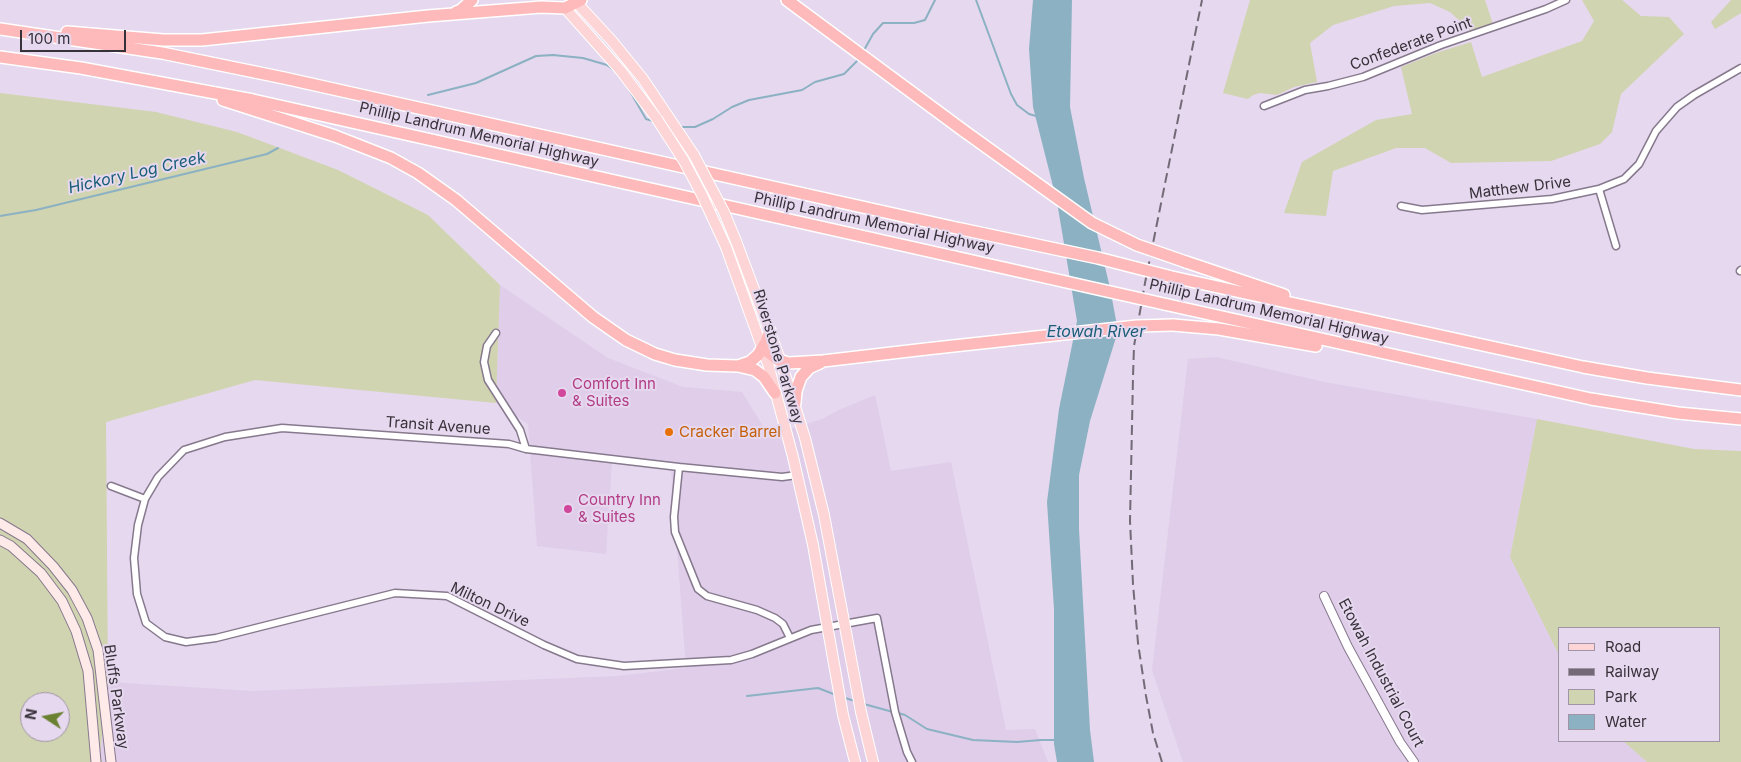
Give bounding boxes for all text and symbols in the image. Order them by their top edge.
street label: Confederate Point [1348,14,1474,74]
scale bar [22,20,129,52]
text: 100 m [28,29,70,48]
street label: Phillip Landrum Memorial Highway [358,99,600,171]
water label: Hickory Log Creek [66,148,208,198]
street label: Matthew Drive [1468,173,1572,203]
street label: Phillip Landrum Memorial Highway [752,189,996,257]
street label: Phillip Landrum Memorial Highway [1148,276,1390,348]
street label: Riverstone Parkway [749,287,807,427]
water label: Etowah River [1047,322,1145,342]
place label: Comfort Inn & Suites [572,375,656,410]
marker: Comfort Inn & Suites [556,387,568,399]
street label: Transit Avenue [385,413,491,439]
place label: Cracker Barrel [679,423,781,441]
marker: Cracker Barrel [663,426,675,438]
place label: Country Inn & Suites [578,491,661,526]
marker: Country Inn & Suites [562,503,574,515]
street label: Milton Drive [448,579,532,631]
street label: Etowah Industrial Court [1334,596,1428,750]
legend [1558,627,1721,742]
text: Road [1605,637,1641,656]
street label: Bluffs Parkway [100,643,132,751]
text: Railway [1605,662,1659,681]
text: Park [1605,687,1637,706]
north arrow [20,692,70,742]
text: N [21,707,40,721]
text: Water [1605,712,1647,731]

